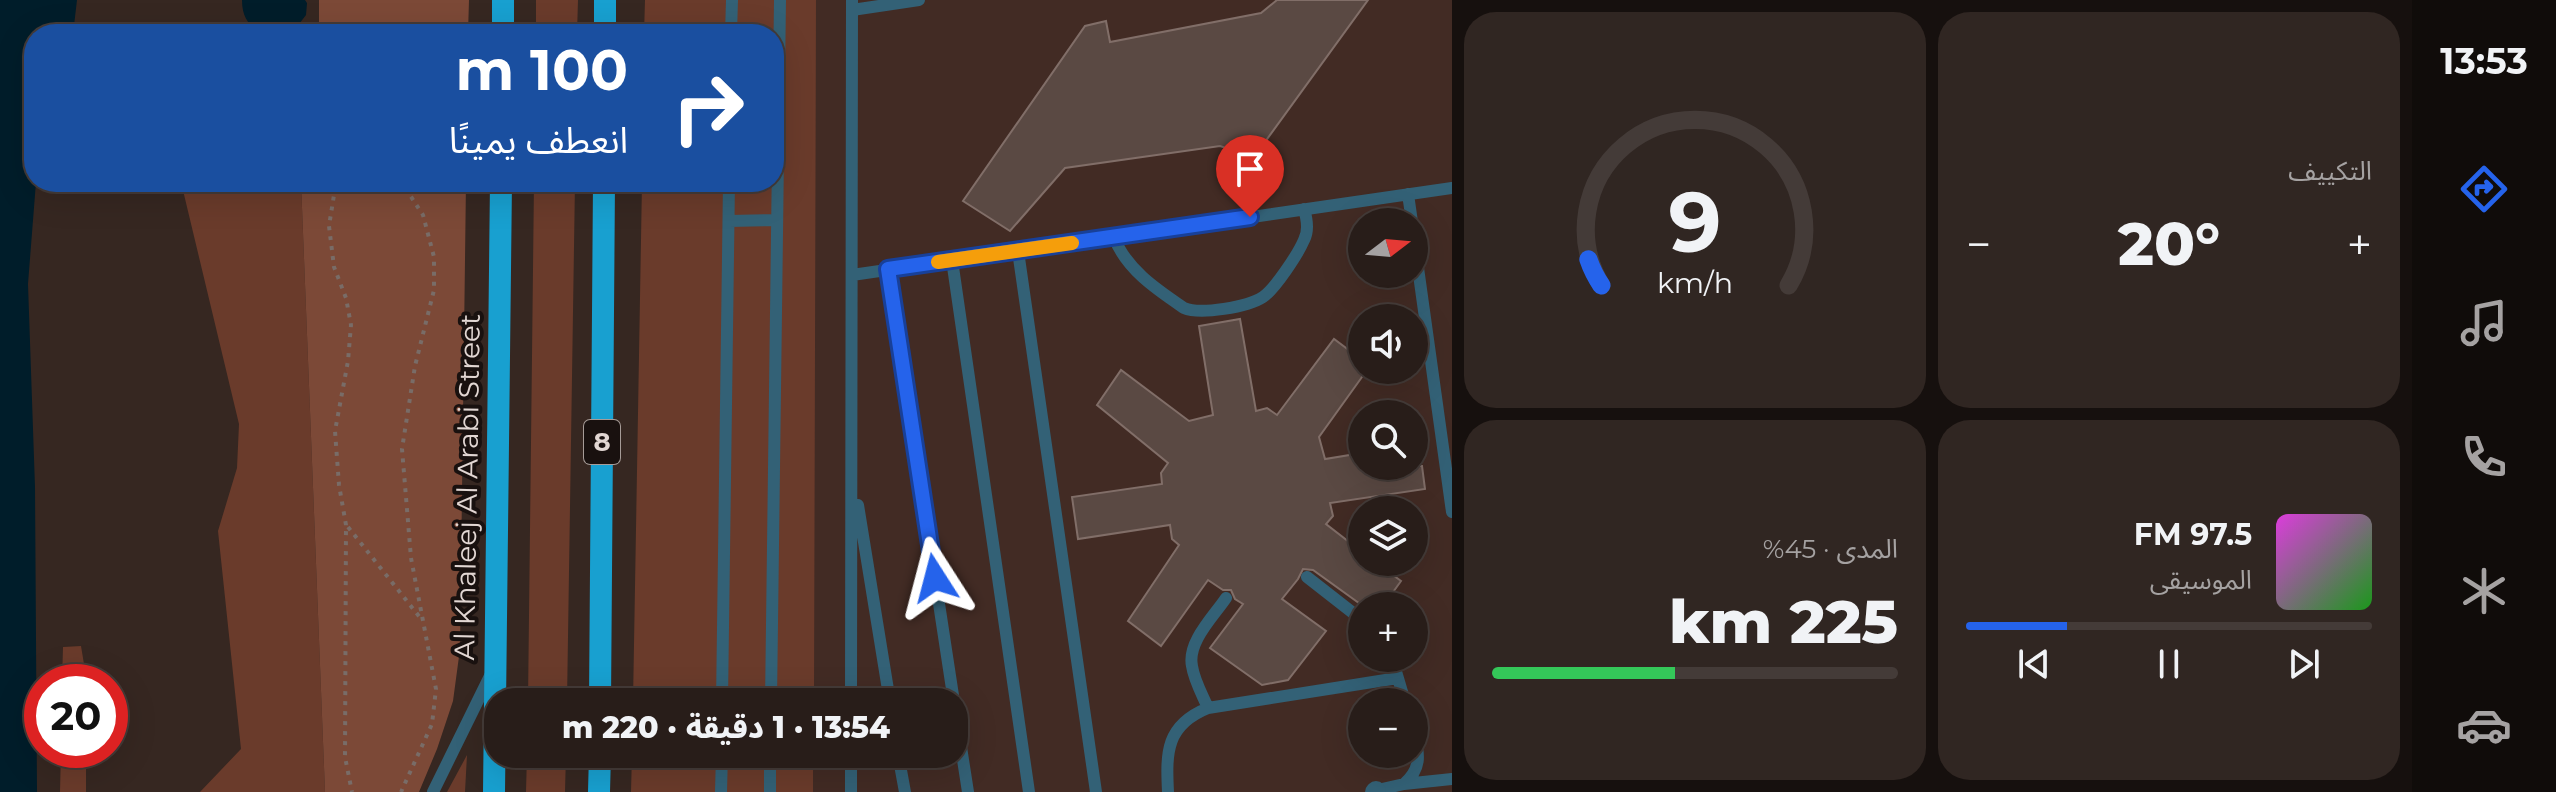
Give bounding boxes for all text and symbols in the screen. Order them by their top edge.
text: 100 m [455,36,628,104]
text: 13:53 [2440,39,2528,83]
icon: right [656,56,760,160]
text: انعطف يمينًا [449,118,628,162]
pin [1216,135,1284,217]
icon: arrive [1228,147,1272,191]
text: التكييف [2288,155,2372,187]
icon: directions [2456,161,2512,217]
text: 9 [1669,171,1722,273]
text: 20° [2118,207,2220,280]
north arrow [1348,208,1428,288]
map controls [1348,208,1428,768]
text: − [1966,217,1991,271]
text: + [2347,217,2372,271]
text: km/h [1657,265,1733,300]
icon: music [2456,295,2512,351]
button: sound [1348,304,1428,384]
street label: Al Khaleej Al Arabi Street [447,313,487,661]
button: search [1348,400,1428,480]
road number: 8 [584,420,620,464]
icon: phone [2456,429,2512,485]
button: layers [1348,496,1428,576]
text: 97.5 FM [2134,516,2252,553]
text: المدى · 45% [1763,533,1898,565]
position arrow [893,536,977,620]
icon: climate [2456,563,2512,619]
text: الموسيقى [2150,564,2252,596]
text: 225 km [1669,585,1898,658]
button: + [1348,592,1428,672]
icon: previous [2012,642,2056,686]
icon: pause [2147,642,2191,686]
icon: next [2282,642,2326,686]
speed limit sign: 20 [24,664,128,768]
button: − [1348,688,1428,768]
icon: car [2456,697,2512,753]
text: 13:54 · 1 دقيقة · 220 m [562,709,890,746]

